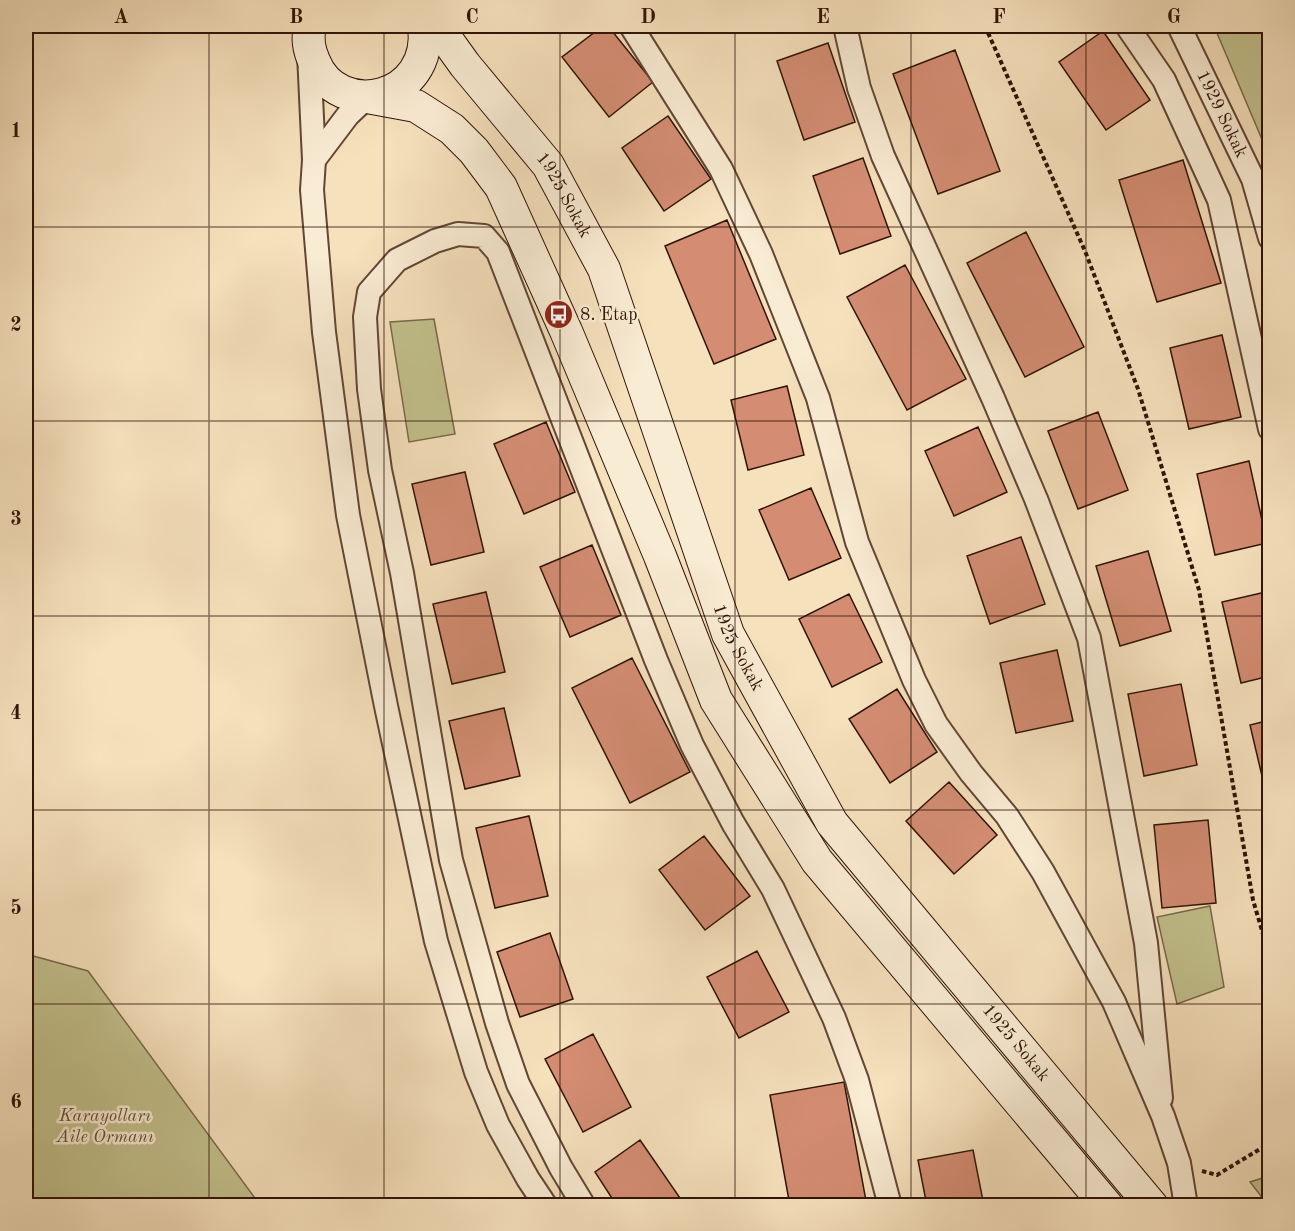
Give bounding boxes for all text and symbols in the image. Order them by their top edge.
text: A [113,8,129,28]
text: B [289,8,303,28]
text: C [465,8,479,28]
text: D [640,8,656,28]
text: E [816,8,830,28]
text: F [992,8,1006,28]
text: G [1167,8,1181,28]
street label: 1929 Sokak [1193,68,1250,161]
text: 1 [10,122,22,142]
street label: 1925 Sokak [533,149,594,241]
bus stop icon: 8. Etap [543,299,575,331]
place label: 8. Etap [580,306,637,324]
text: 2 [10,316,22,336]
text: 3 [10,510,22,530]
street label: 1925 Sokak [710,602,767,694]
text: 4 [10,704,22,724]
text: 5 [10,898,22,919]
street label: 1925 Sokak [979,1001,1053,1085]
text: 6 [10,1093,22,1113]
park label: Karayolları Aile Ormanı [55,1107,154,1146]

